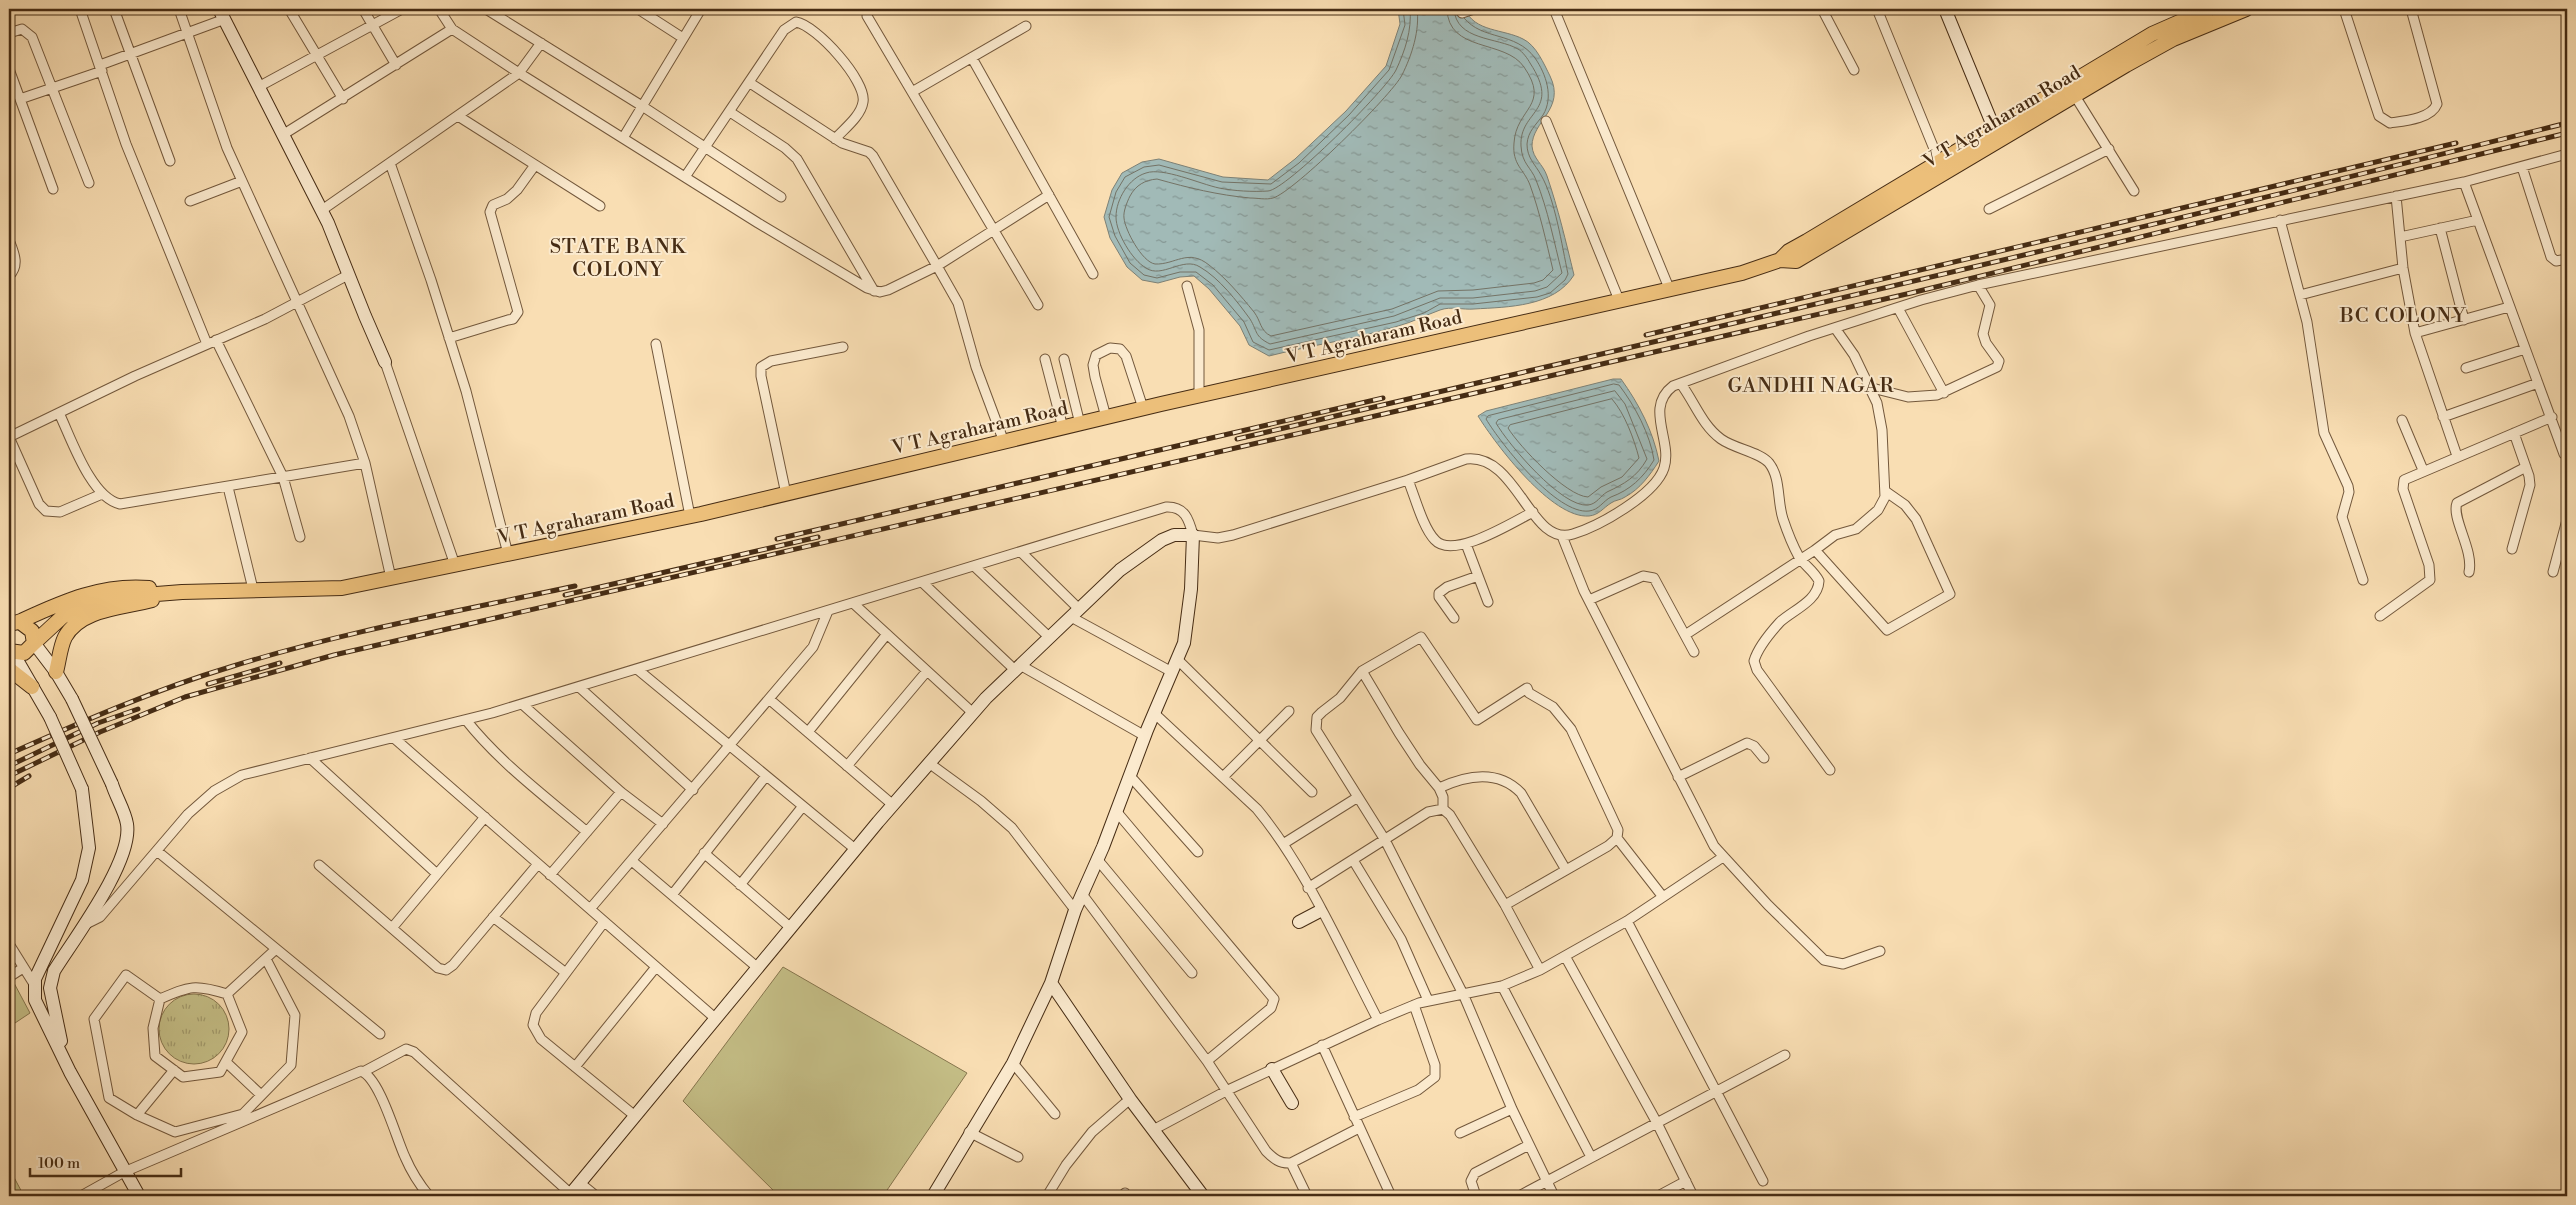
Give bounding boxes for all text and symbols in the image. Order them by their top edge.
street label: V T Agraharam Road [1918,60,2085,174]
district label: STATE BANK COLONY [550,235,687,283]
district label: BC COLONY [2339,304,2466,329]
street label: V T Agraharam Road [1283,305,1464,369]
district label: GANDHI NAGAR [1728,374,1895,399]
street label: V T Agraharam Road [889,396,1070,460]
street label: V T Agraharam Road [495,489,677,550]
scale bar [30,1145,181,1177]
text: 100 m [38,1154,80,1173]

